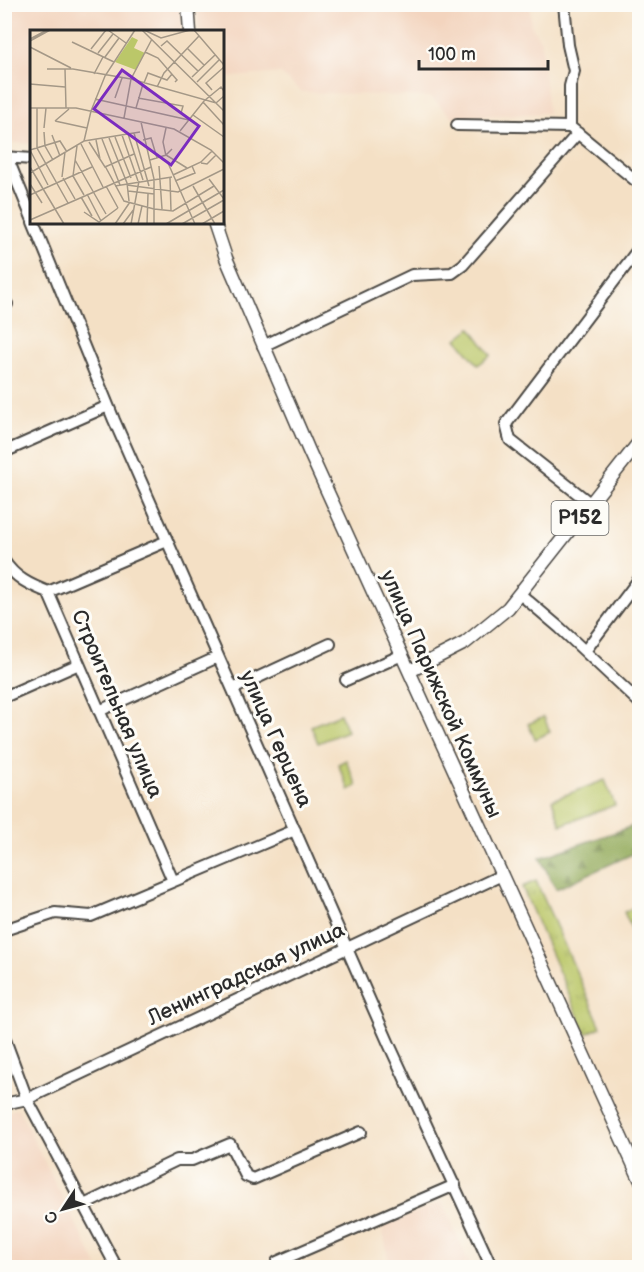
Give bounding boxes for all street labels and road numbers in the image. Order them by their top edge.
road number: Р152 [552,501,608,535]
street label: улица Парижской Коммуны [375,566,507,822]
street label: Строительная улица [66,606,168,802]
street label: улица Герцена [235,667,318,812]
street label: Ленинградская улица [142,917,349,1031]

